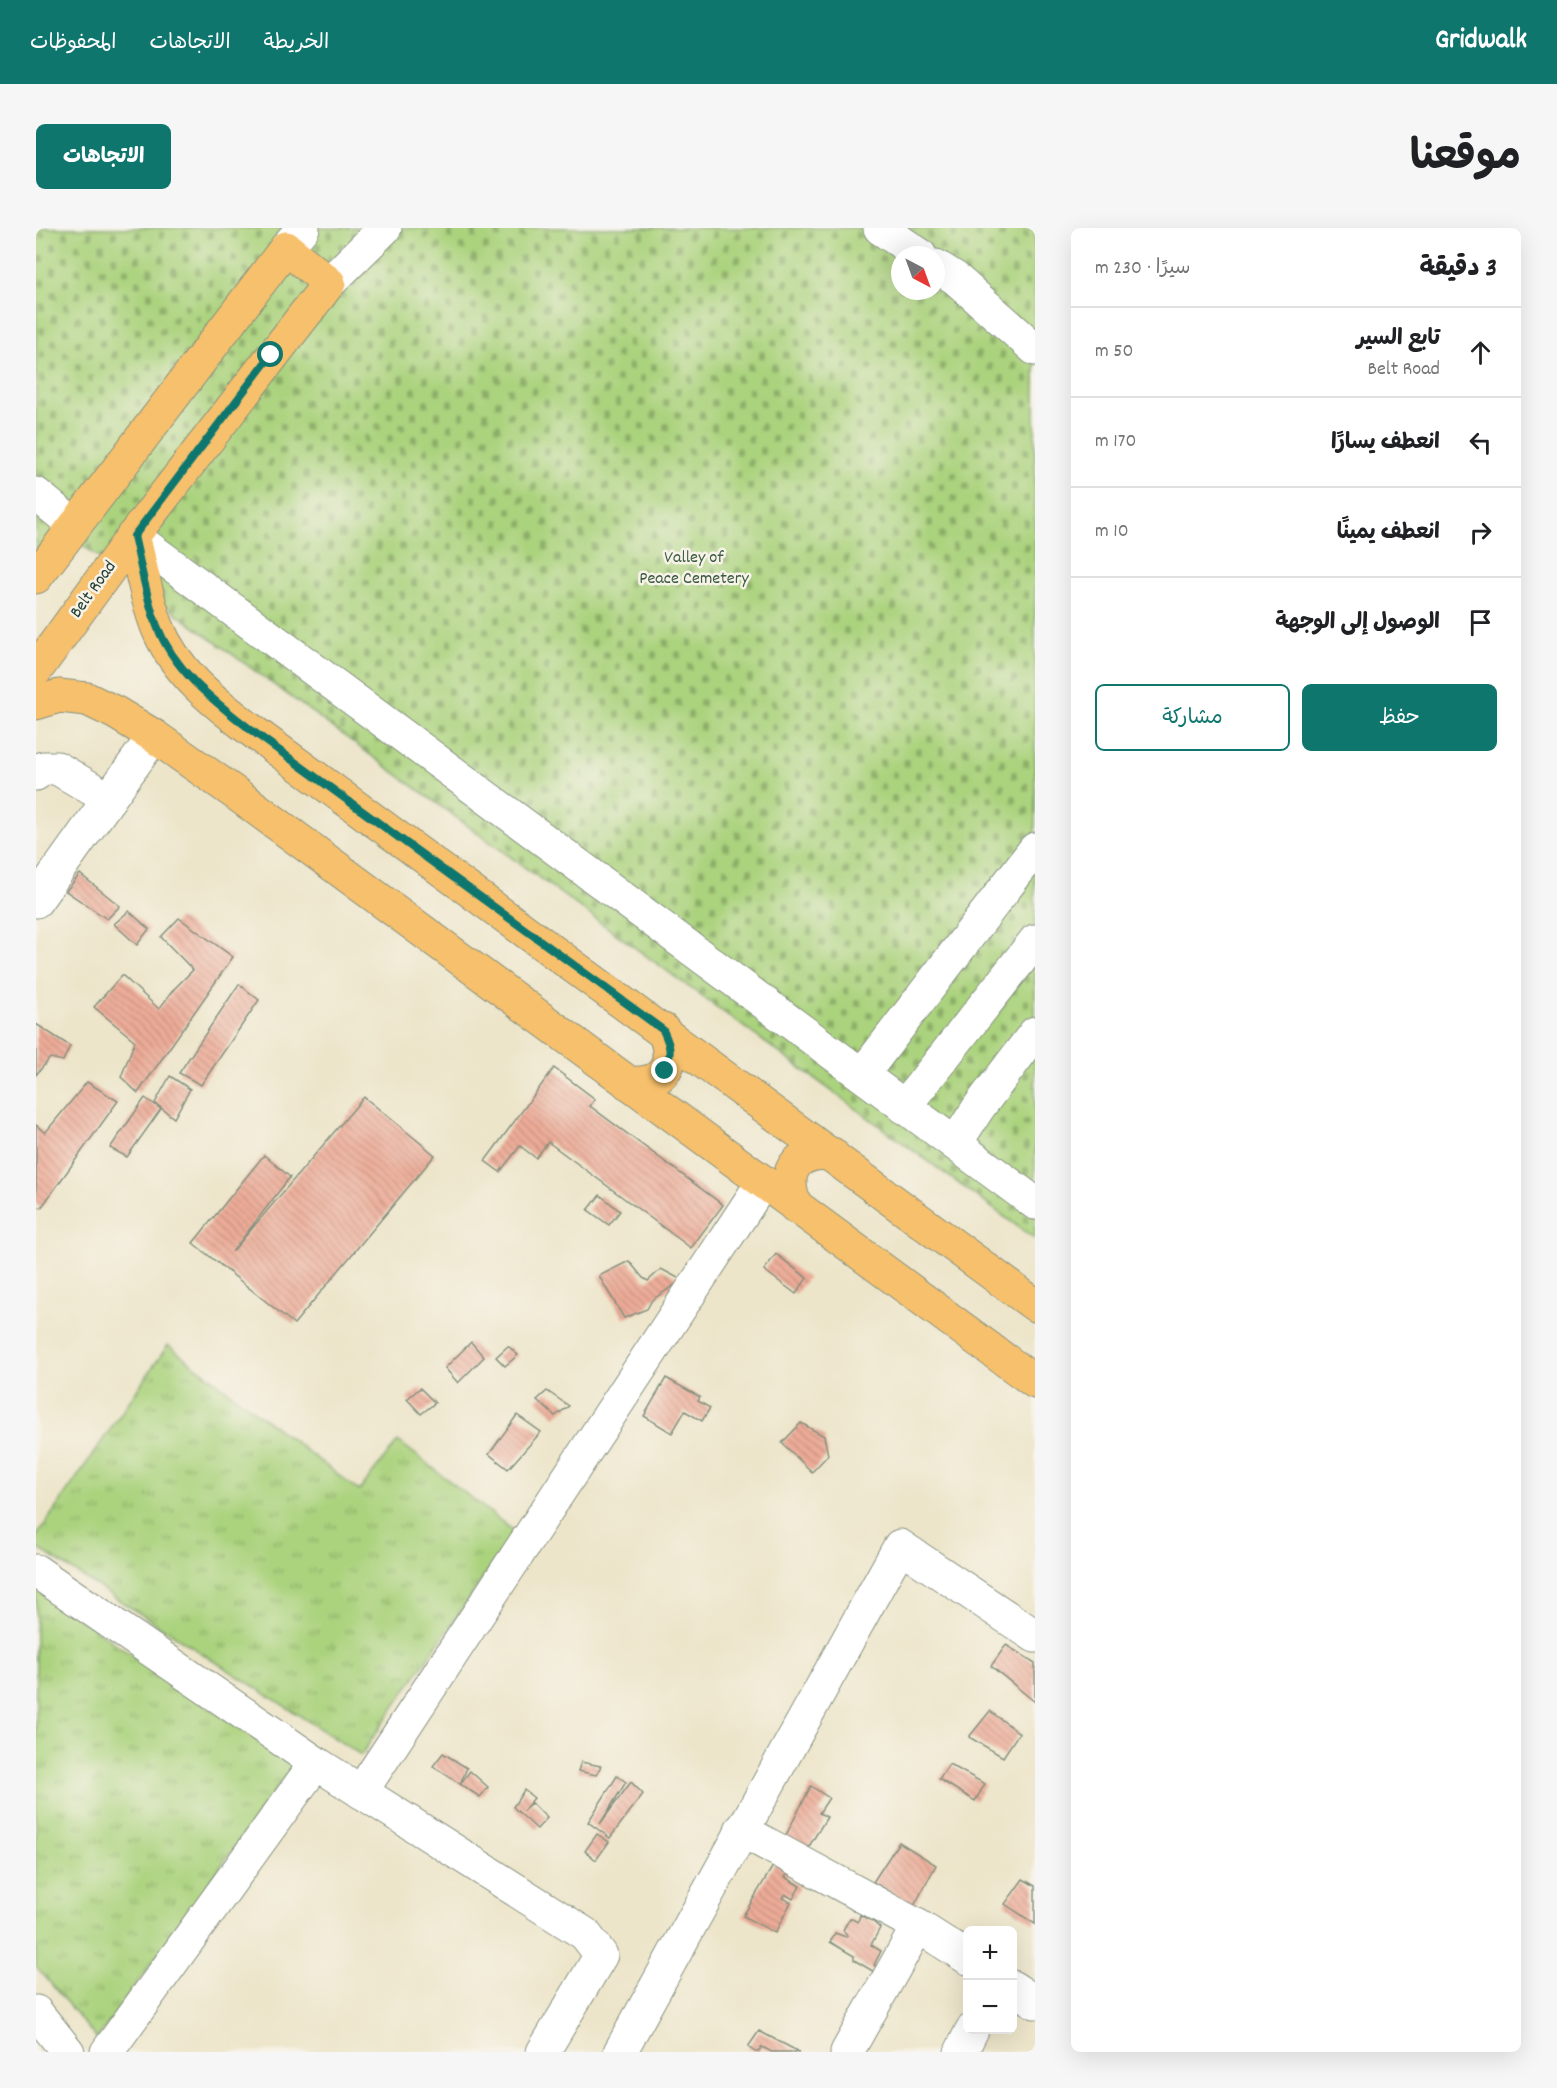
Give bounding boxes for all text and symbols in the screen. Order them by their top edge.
text: Gridwalk [1435,22,1527,62]
text: المحفوظات [30,29,116,59]
text: الاتجاهات [149,29,231,59]
text: الخريطة [264,29,329,59]
button: الاتجاهات [36,124,171,189]
text: موقعنا [1410,130,1521,190]
north arrow [891,246,945,300]
text: 3 دقيقة [1420,251,1497,288]
text: سيرًا · 230 m [1095,255,1190,283]
text: تابع السير [1357,324,1440,355]
icon: ahead [1464,336,1497,369]
text: 50 m [1095,338,1134,366]
route start [257,341,283,367]
text: Belt Road [1368,356,1440,384]
icon: left [1464,426,1497,459]
text: 170 m [1095,428,1136,456]
text: انعطف يسارًا [1331,428,1440,459]
icon: right [1464,516,1497,549]
text: 10 m [1095,518,1129,546]
text: انعطف يمينًا [1337,518,1440,549]
park label: Valley of Peace Cemetery [639,546,749,592]
street label: Belt Road [65,556,123,624]
icon: arrive [1464,606,1497,639]
text: الوصول إلى الوجهة [1275,608,1440,639]
button: مشاركة [1095,684,1290,751]
button: حفظ [1302,684,1497,751]
route end [651,1057,677,1083]
map controls [963,1926,1017,2034]
button: + [963,1926,1017,1980]
button: − [963,1980,1017,2034]

